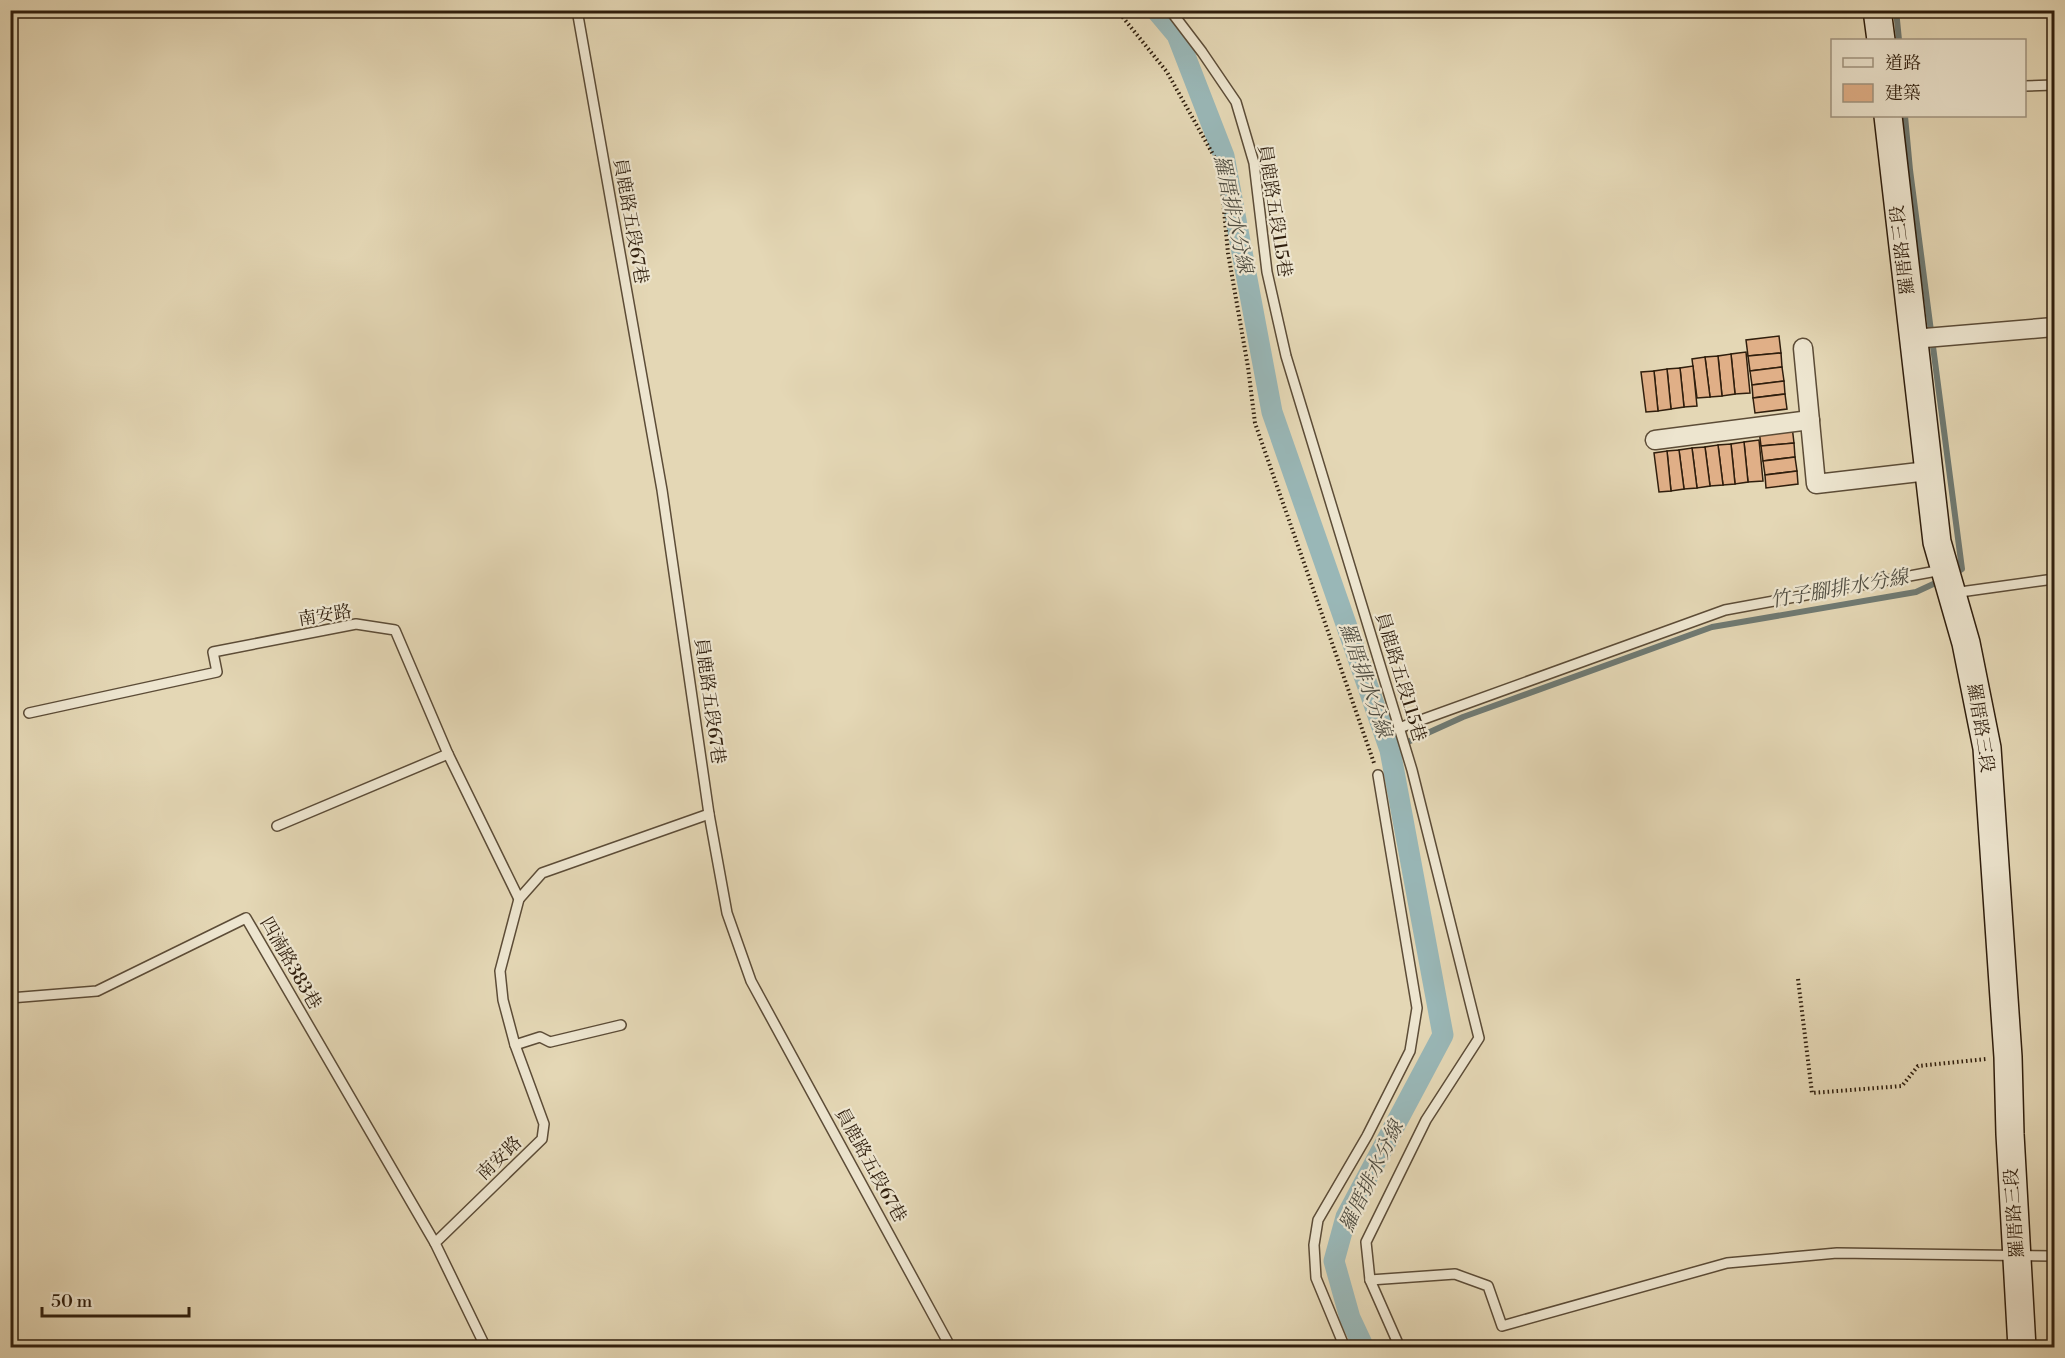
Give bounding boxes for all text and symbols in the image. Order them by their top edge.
legend [1831,39,2026,117]
text: 道路 [1885,52,1921,75]
text: 建築 [1885,82,1921,105]
street label: 員鹿路五段115巷 [1253,143,1296,279]
water label: 羅厝排水分線 [1208,153,1258,278]
street label: 員鹿路五段67巷 [608,157,653,286]
street label: 羅厝路三段 [1886,204,1919,296]
water label: 竹子腳排水分線 [1768,565,1912,614]
street label: 南安路 [297,600,354,631]
street label: 員鹿路五段115巷 [1370,610,1431,745]
water label: 羅厝排水分線 [1333,620,1397,743]
street label: 員鹿路五段67巷 [689,637,730,766]
street label: 羅厝路三段 [1962,682,1999,774]
street label: 四湳路383巷 [255,913,326,1014]
street label: 員鹿路五段67巷 [830,1104,911,1226]
water label: 羅厝排水分線 [1335,1115,1411,1236]
street label: 南安路 [472,1131,527,1185]
street label: 羅厝路三段 [2000,1167,2029,1259]
scale bar [42,1280,189,1318]
text: 50 m [51,1290,93,1313]

